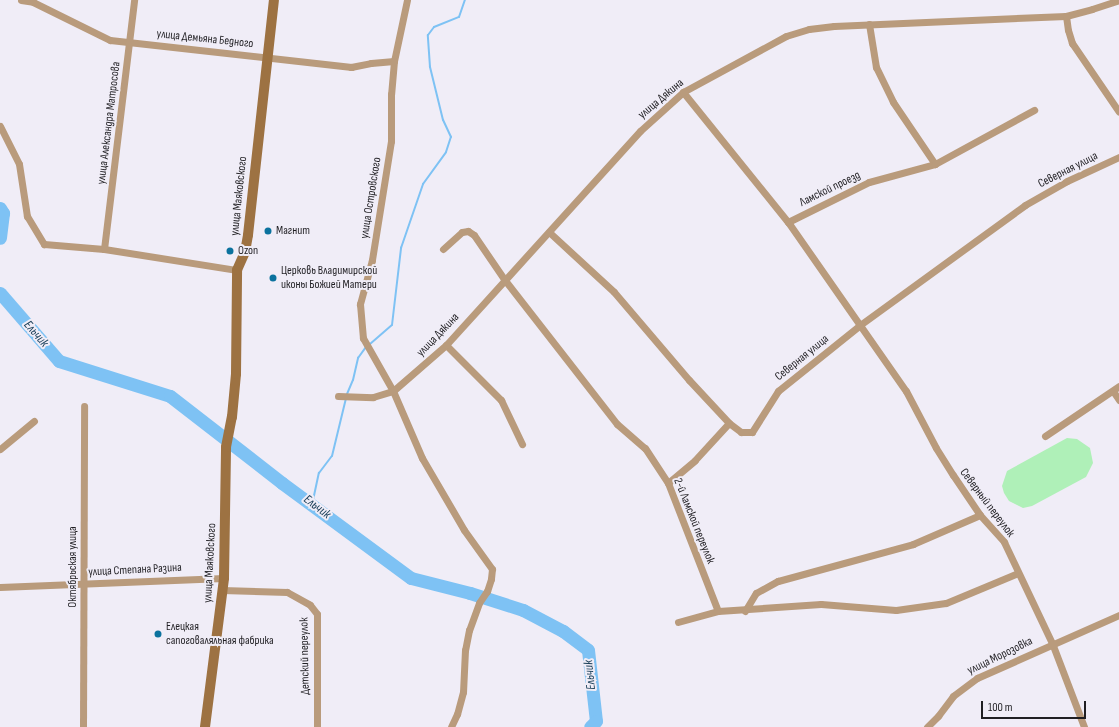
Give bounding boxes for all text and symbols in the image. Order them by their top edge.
street label: улица Демьяна Бедного [156,27,254,51]
street label: улица Александра Матросова [94,61,124,185]
street label: улица Дякина [635,76,687,122]
street label: Северная улица [1036,149,1100,191]
street label: улица Маяковского [228,156,250,236]
street label: улица Островского [357,156,385,240]
street label: Ламской проезд [797,168,863,210]
place label: Магнит [276,224,310,238]
marker: Магнит [263,226,273,236]
place label: Ozon [238,244,258,258]
marker: Ozon [225,246,235,256]
place label: Церковь Владимирской иконы Божией Матери [281,264,377,292]
marker: Церковь Владимирской иконы Божией Матери [268,273,278,283]
street label: улица Дякина [414,310,462,360]
water label: Ельчик [20,318,52,350]
street label: Северная улица [772,332,832,384]
street label: Северный переулок [957,466,1017,540]
street label: 2-й Ламской переулок [670,476,718,566]
water label: Ельчик [300,492,334,522]
street label: улица Маяковского [201,523,219,603]
street label: Октябрьская улица [66,526,80,608]
street label: улица Степана Разина [88,560,182,580]
street label: Детский переулок [297,617,313,695]
place label: Елецкая сапоговаляльная фабрика [166,620,274,648]
marker: Елецкая сапоговаляльная фабрика [153,629,163,639]
street label: улица Морозовка [965,634,1035,678]
water label: Ельчик [581,659,599,691]
scale bar [983,693,1088,719]
text: 100 m [988,700,1013,715]

